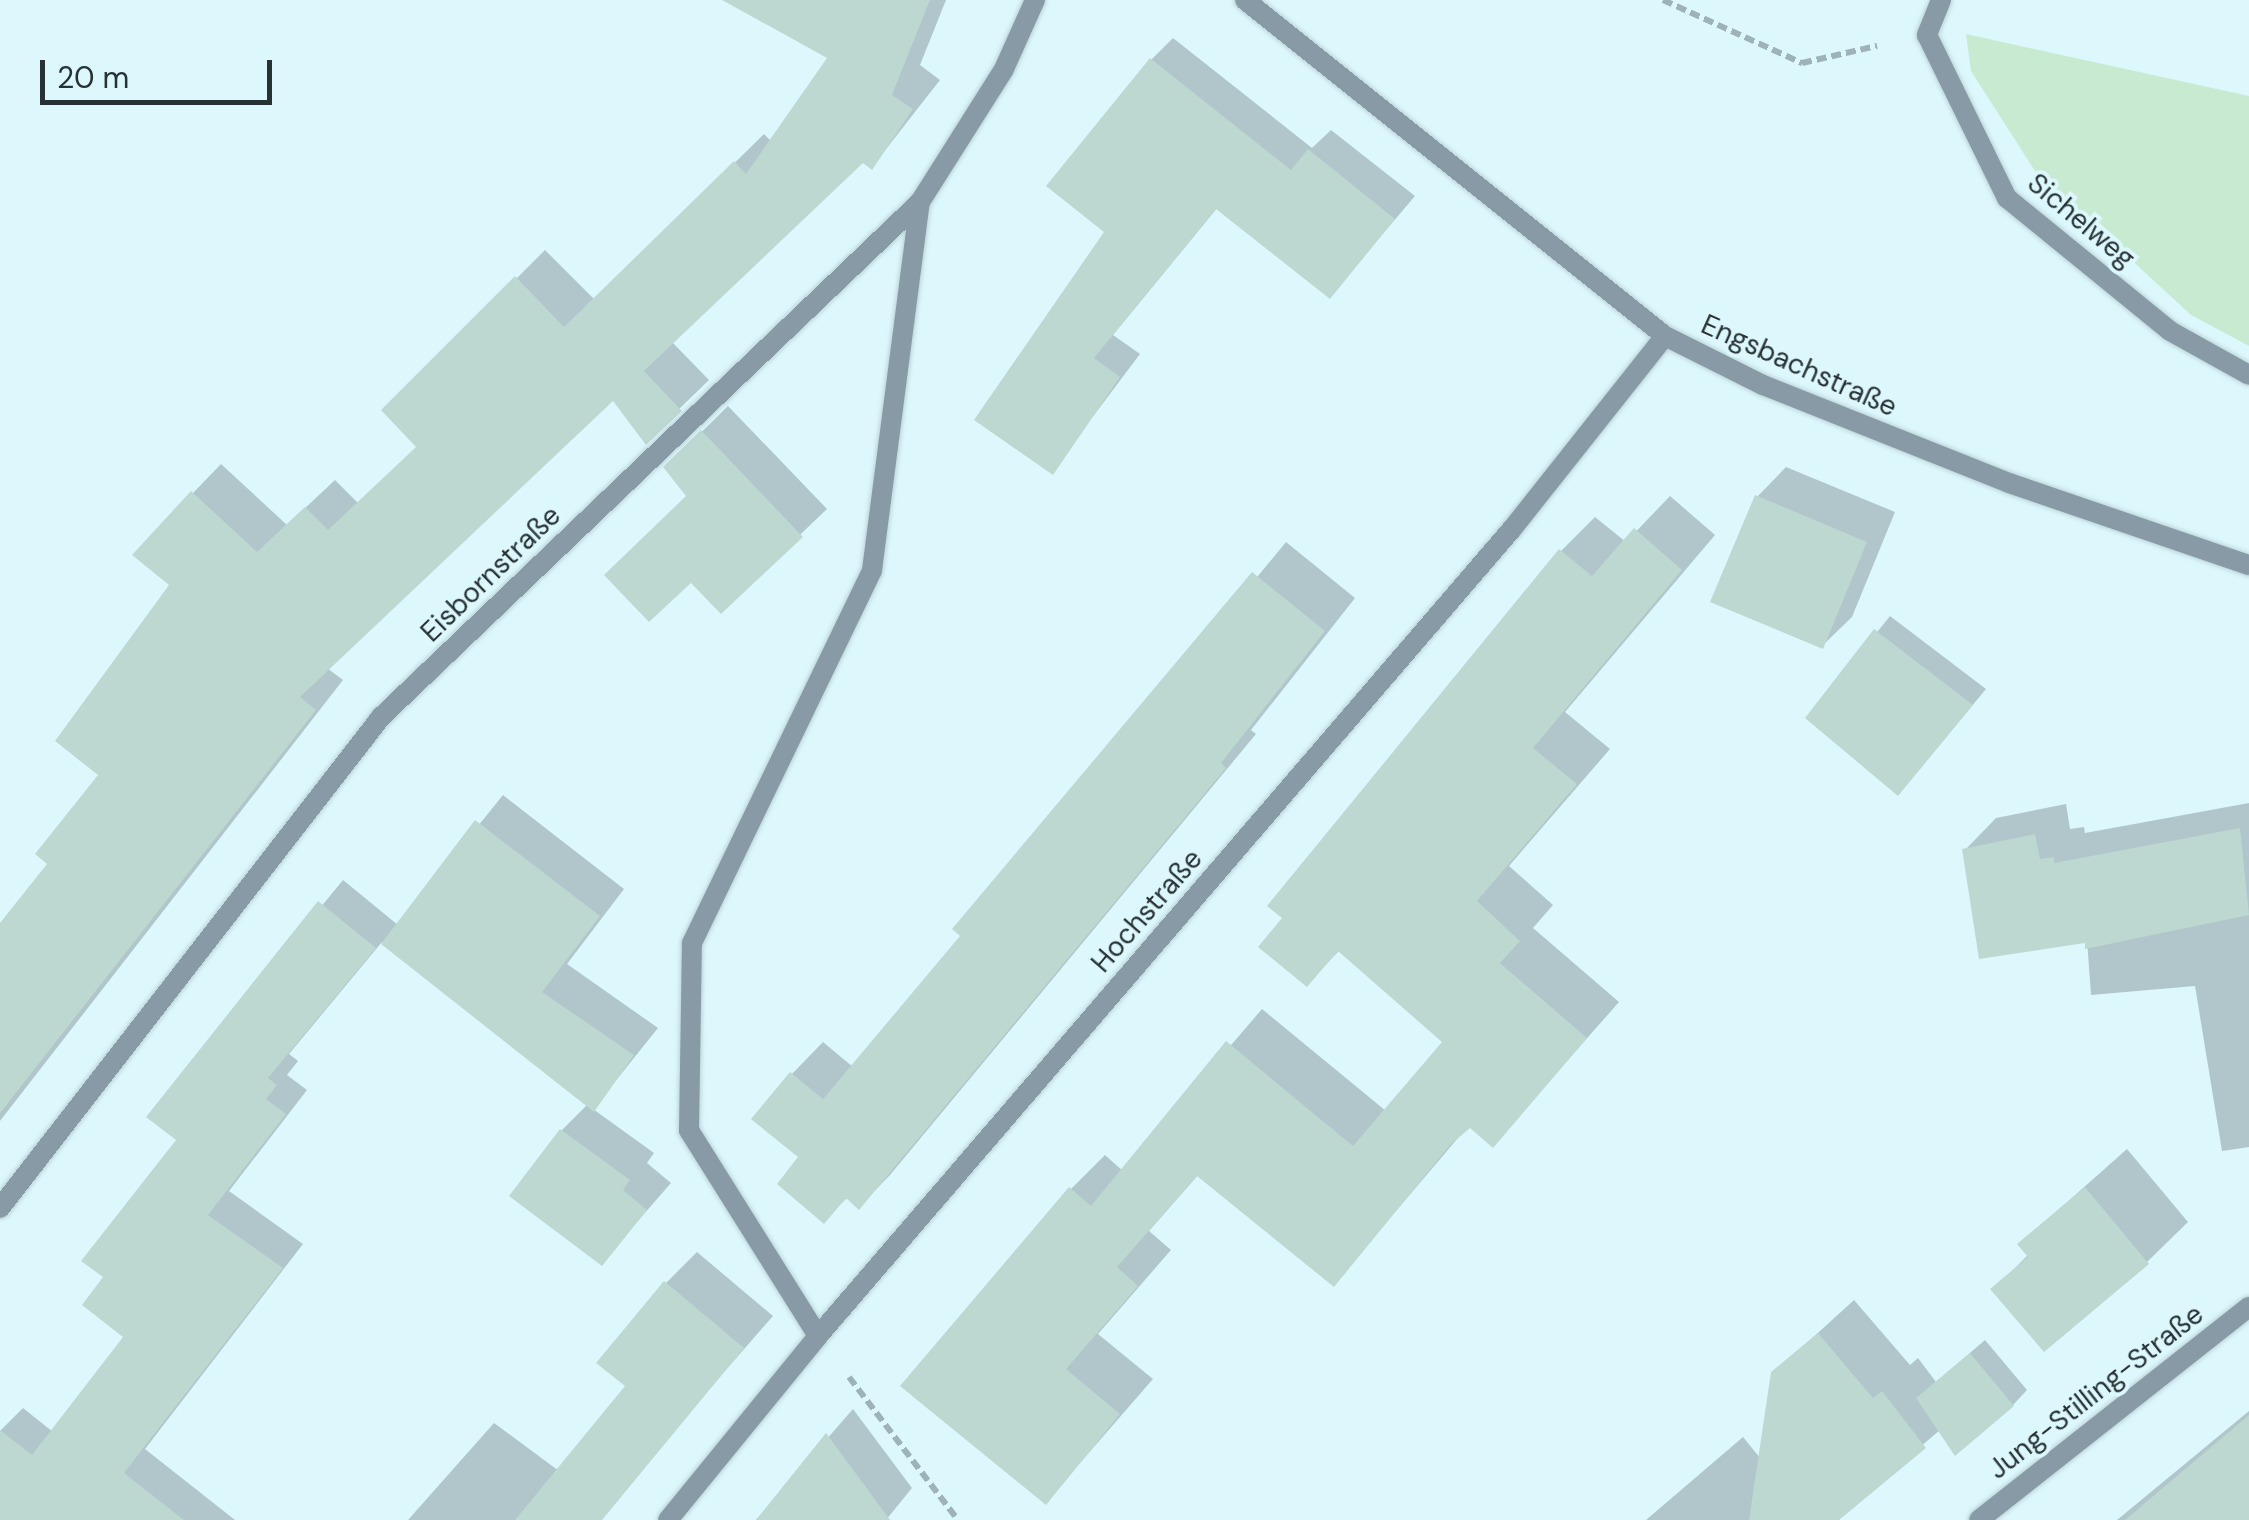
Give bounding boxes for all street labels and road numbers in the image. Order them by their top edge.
street label: Sichelweg [2021,167,2141,275]
street label: Engsbachstraße [1696,308,1902,424]
street label: Eisbornstraße [414,499,568,649]
street label: Hochstraße [1085,843,1209,979]
street label: Jung-Stilling-Straße [1982,1298,2210,1486]

